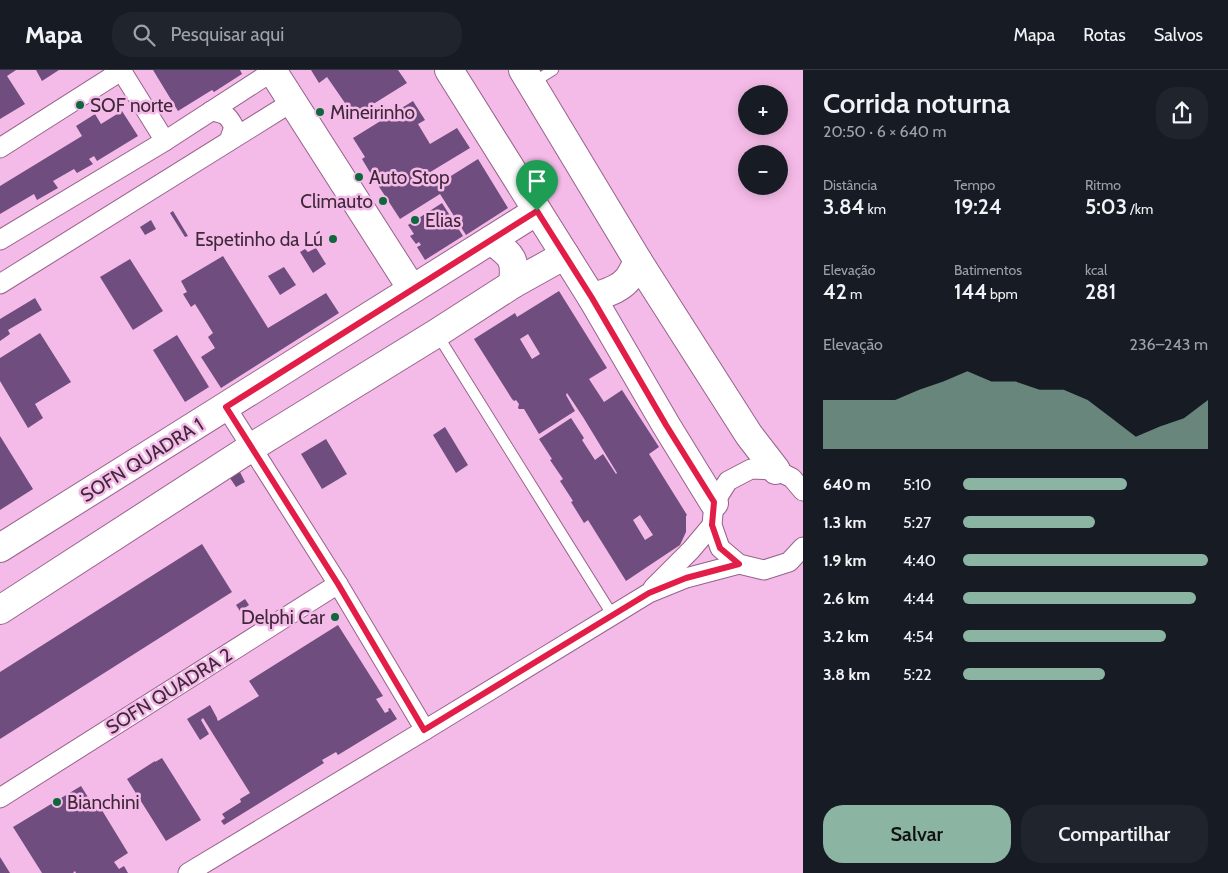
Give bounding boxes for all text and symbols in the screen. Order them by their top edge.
search box [112,12,462,57]
text: Mapa [25,20,82,49]
icon: search [130,21,158,49]
text: Pesquisar aqui [170,23,284,46]
text: Mapa [1013,24,1055,46]
text: Rotas [1083,24,1126,46]
text: Salvos [1154,24,1203,46]
map controls [738,85,788,195]
button: + [738,85,788,135]
text: Corrida noturna [823,86,1010,120]
button: share [1156,87,1208,139]
place label: SOF norte [90,94,173,117]
marker: SOF norte [74,99,86,111]
place label: Mineirinho [330,101,415,124]
marker: Mineirinho [314,106,326,118]
text: 20:50 · 6 × 640 m [823,122,947,141]
button: − [738,145,788,195]
pin [516,160,558,211]
place label: Auto Stop [369,166,450,189]
icon: arrive [523,167,551,195]
marker: Auto Stop [353,171,365,183]
text: Distância [823,176,877,194]
text: Tempo [954,176,995,194]
text: Ritmo [1085,176,1121,194]
place label: Climauto [300,190,373,213]
text: 3.84 [823,194,864,219]
text: 19:24 [954,194,1002,219]
text: 5:03 [1085,194,1127,219]
marker: Climauto [377,195,389,207]
text: km [864,200,886,218]
text: /km [1127,200,1153,218]
place label: Elias [425,209,461,232]
marker: Elias [409,214,421,226]
place label: Espetinho da Lú [195,228,323,251]
marker: Espetinho da Lú [327,233,339,245]
text: Elevação [823,261,875,279]
text: Batimentos [954,261,1022,279]
text: kcal [1085,261,1107,279]
text: 42 [823,279,847,304]
text: 144 [954,279,987,304]
text: 281 [1085,279,1116,304]
text: m [847,285,862,303]
text: bpm [987,285,1018,303]
text: Elevação [823,335,883,354]
text: 236–243 m [1130,335,1208,354]
street label: SOFN QUADRA 1 [76,413,208,507]
text: 640 m [823,475,871,494]
text: 5:10 [903,475,931,494]
text: 1.3 km [823,513,866,532]
text: 5:27 [903,513,931,532]
text: 1.9 km [823,551,866,570]
text: 4:40 [903,551,936,570]
text: 2.6 km [823,589,869,608]
text: 4:44 [903,589,934,608]
place label: Delphi Car [241,606,325,629]
marker: Delphi Car [329,611,341,623]
text: 3.2 km [823,627,869,646]
text: 4:54 [903,627,933,646]
street label: SOFN QUADRA 2 [102,643,236,739]
text: 3.8 km [823,665,870,684]
text: 5:22 [903,665,932,684]
place label: Bianchini [67,791,140,814]
marker: Bianchini [51,796,63,808]
button: Salvar [823,805,1011,863]
button: Compartilhar [1021,805,1208,863]

